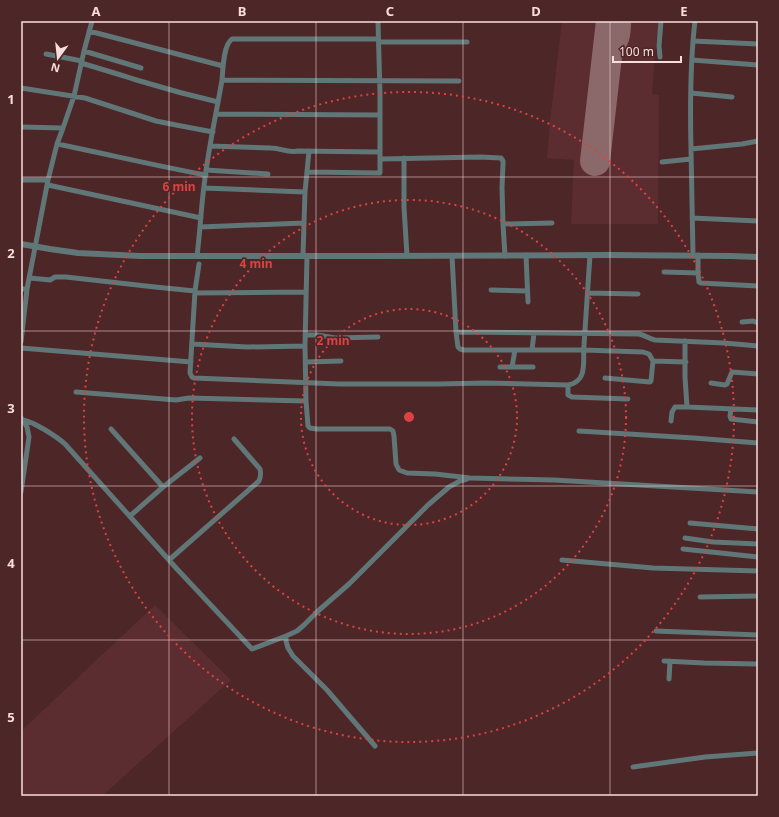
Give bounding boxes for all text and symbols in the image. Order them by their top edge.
text: A [92,2,101,20]
text: B [238,2,246,20]
text: C [386,2,394,20]
text: D [531,2,541,20]
text: E [680,2,688,20]
north arrow [38,38,78,78]
scale bar [613,38,681,64]
text: 100 m [619,43,654,60]
text: N [49,60,62,77]
text: 1 [7,90,15,108]
text: 6 min [162,178,196,195]
text: 2 [7,244,15,262]
text: 4 min [239,255,273,272]
text: 2 min [316,332,350,349]
text: 3 [7,399,15,417]
centre of rings [402,410,416,424]
text: 4 [7,554,15,572]
text: 5 [7,708,15,726]

